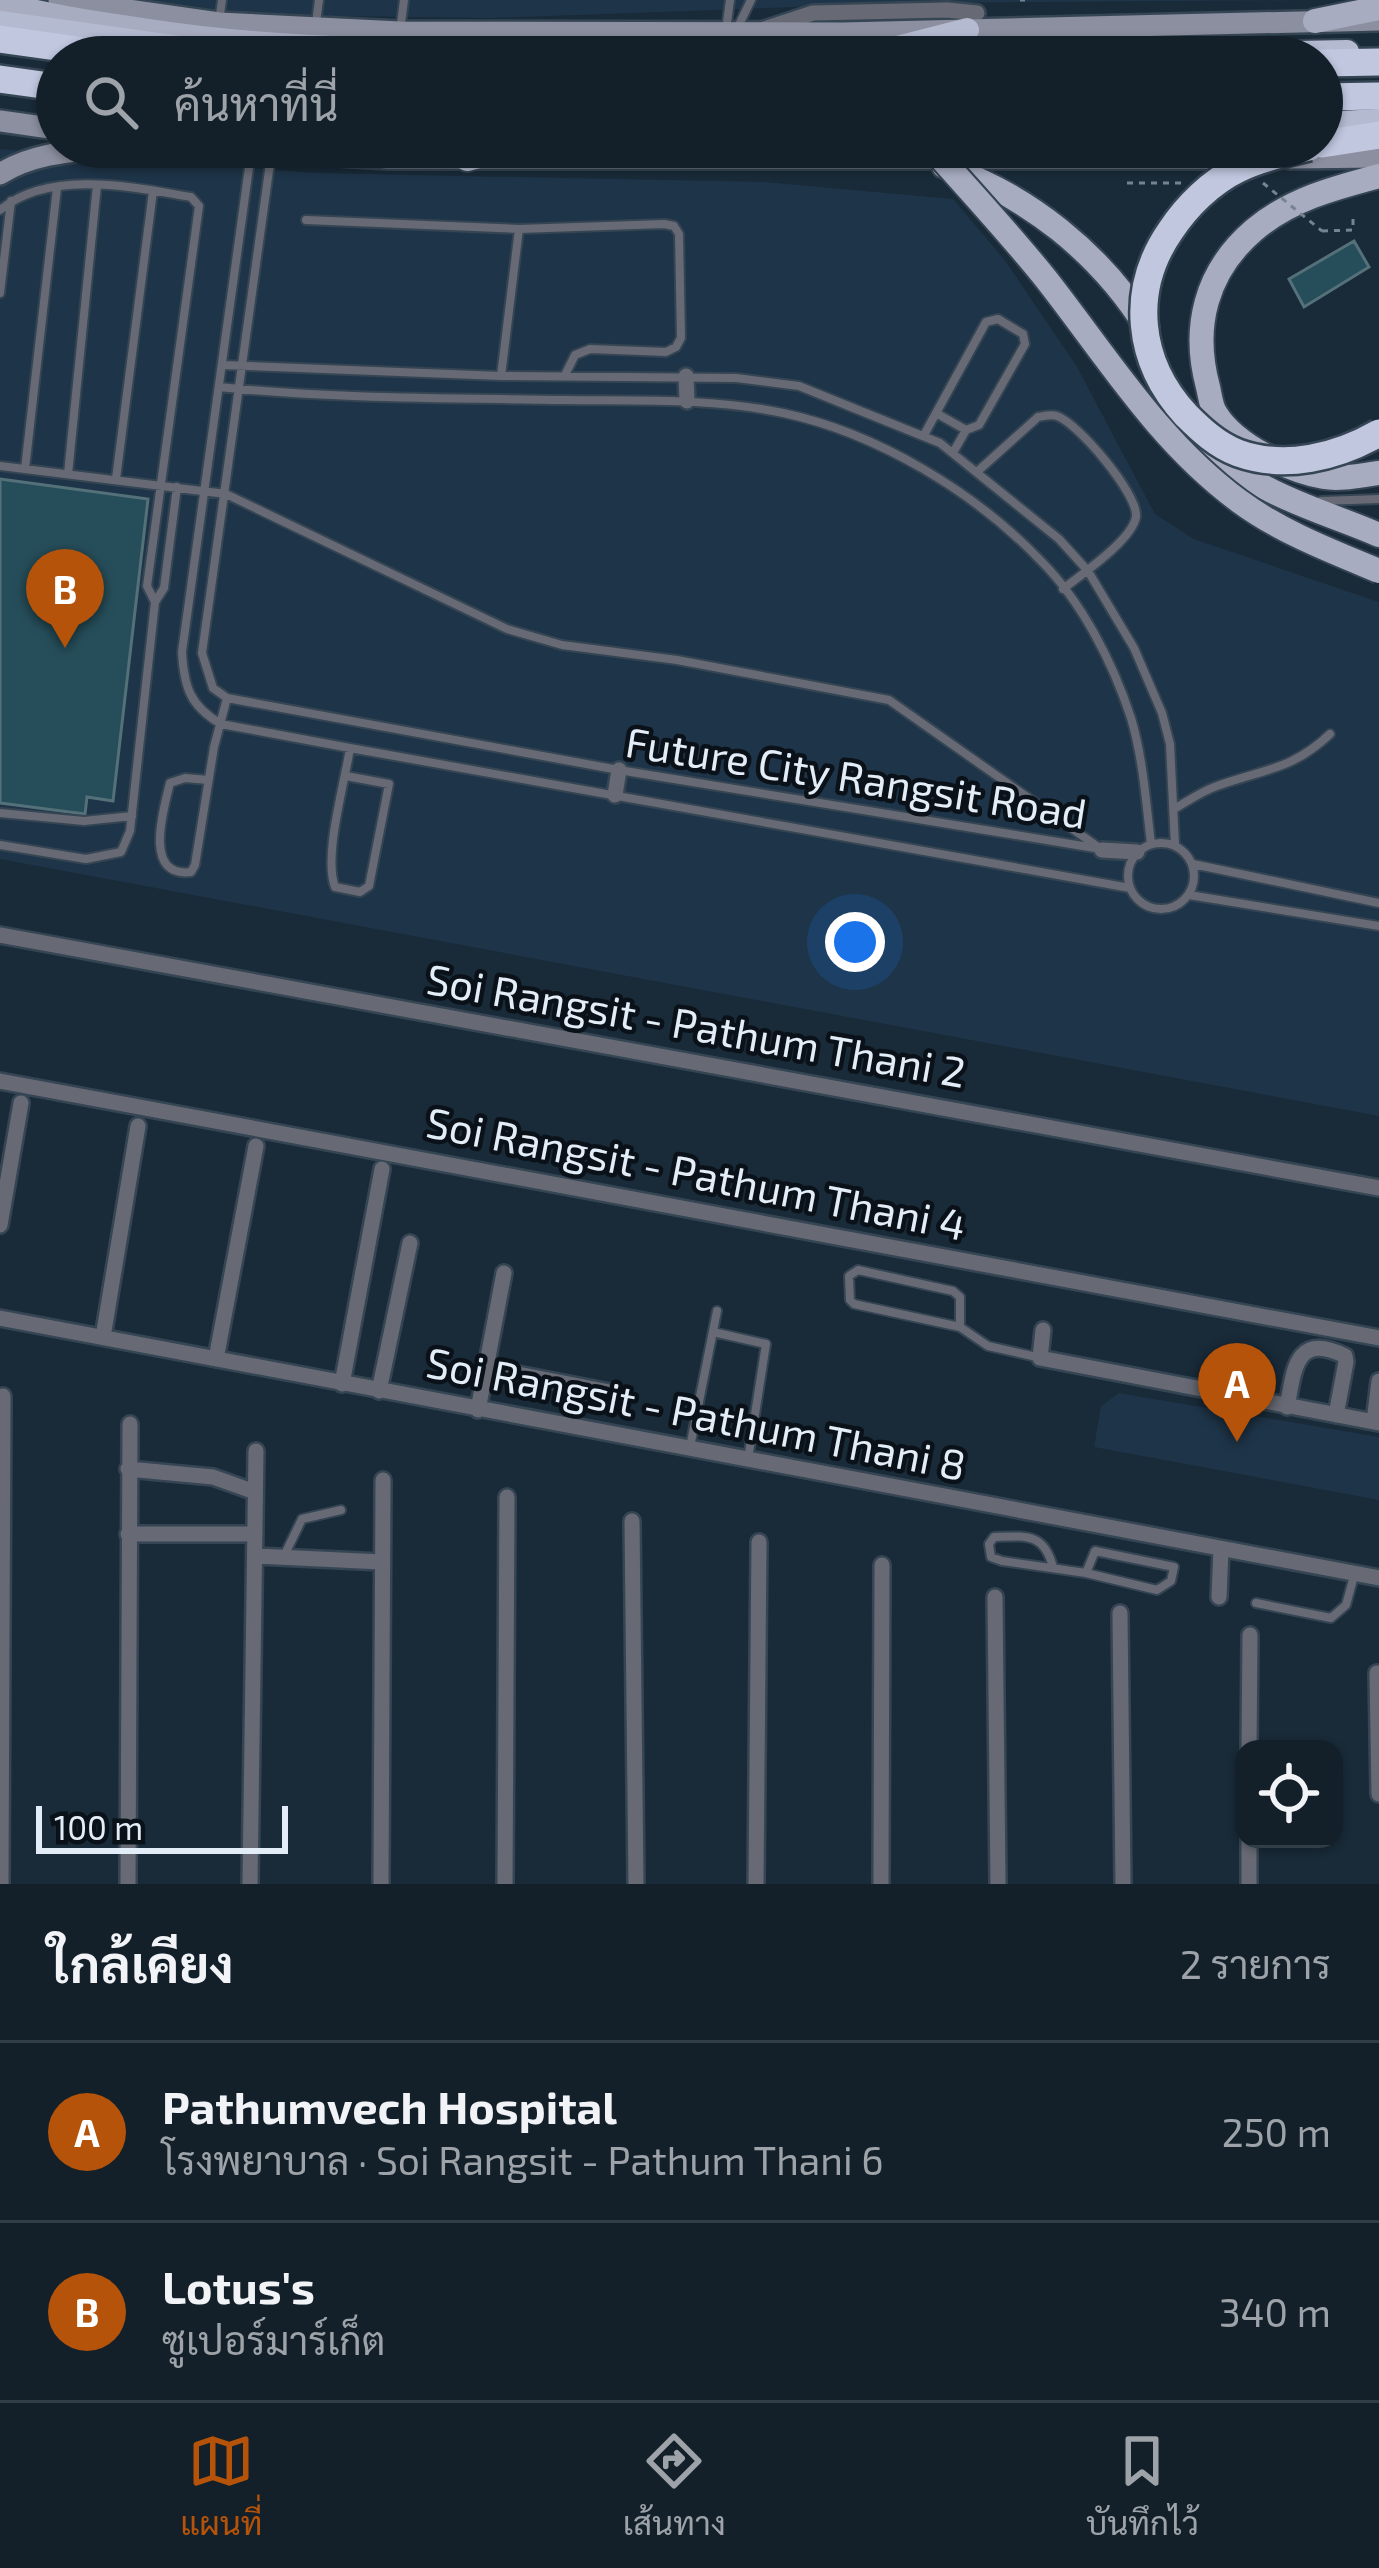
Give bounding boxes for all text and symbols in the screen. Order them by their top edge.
search box [36,36,1343,168]
icon: search [78,69,144,135]
text: ค้นหาที่นี่ [174,76,338,130]
pin: B [26,549,104,648]
street label: Future City Rangsit Road [622,715,1090,837]
your location [825,912,885,972]
street label: Soi Rangsit - Pathum Thani 2 [423,952,970,1096]
street label: Soi Rangsit - Pathum Thani 4 [422,1095,970,1249]
street label: Soi Rangsit - Pathum Thani 8 [423,1335,970,1489]
pin: A [1198,1343,1276,1442]
map controls [1235,1740,1343,1848]
button: locate [1235,1740,1343,1848]
scale bar [36,1800,288,1853]
text: 100 m [54,1807,143,1847]
text: ใกล้เคียง [48,1932,234,1993]
text: 2 รายการ [1180,1940,1331,1987]
text: Pathumvech Hospital [162,2079,617,2133]
text: A [74,2108,100,2155]
text: 250 m [1222,2108,1331,2155]
text: โรงพยาบาล · Soi Rangsit - Pathum Thani 6 [162,2136,884,2183]
text: Lotus's [162,2259,315,2313]
text: B [75,2288,99,2335]
text: 340 m [1219,2288,1331,2335]
text: ซูเปอร์มาร์เก็ต [162,2316,385,2363]
tab: แผนที่ [180,2428,262,2543]
tab: เส้นทาง [623,2428,726,2543]
tab: บันทึกไว้ [1086,2428,1199,2543]

